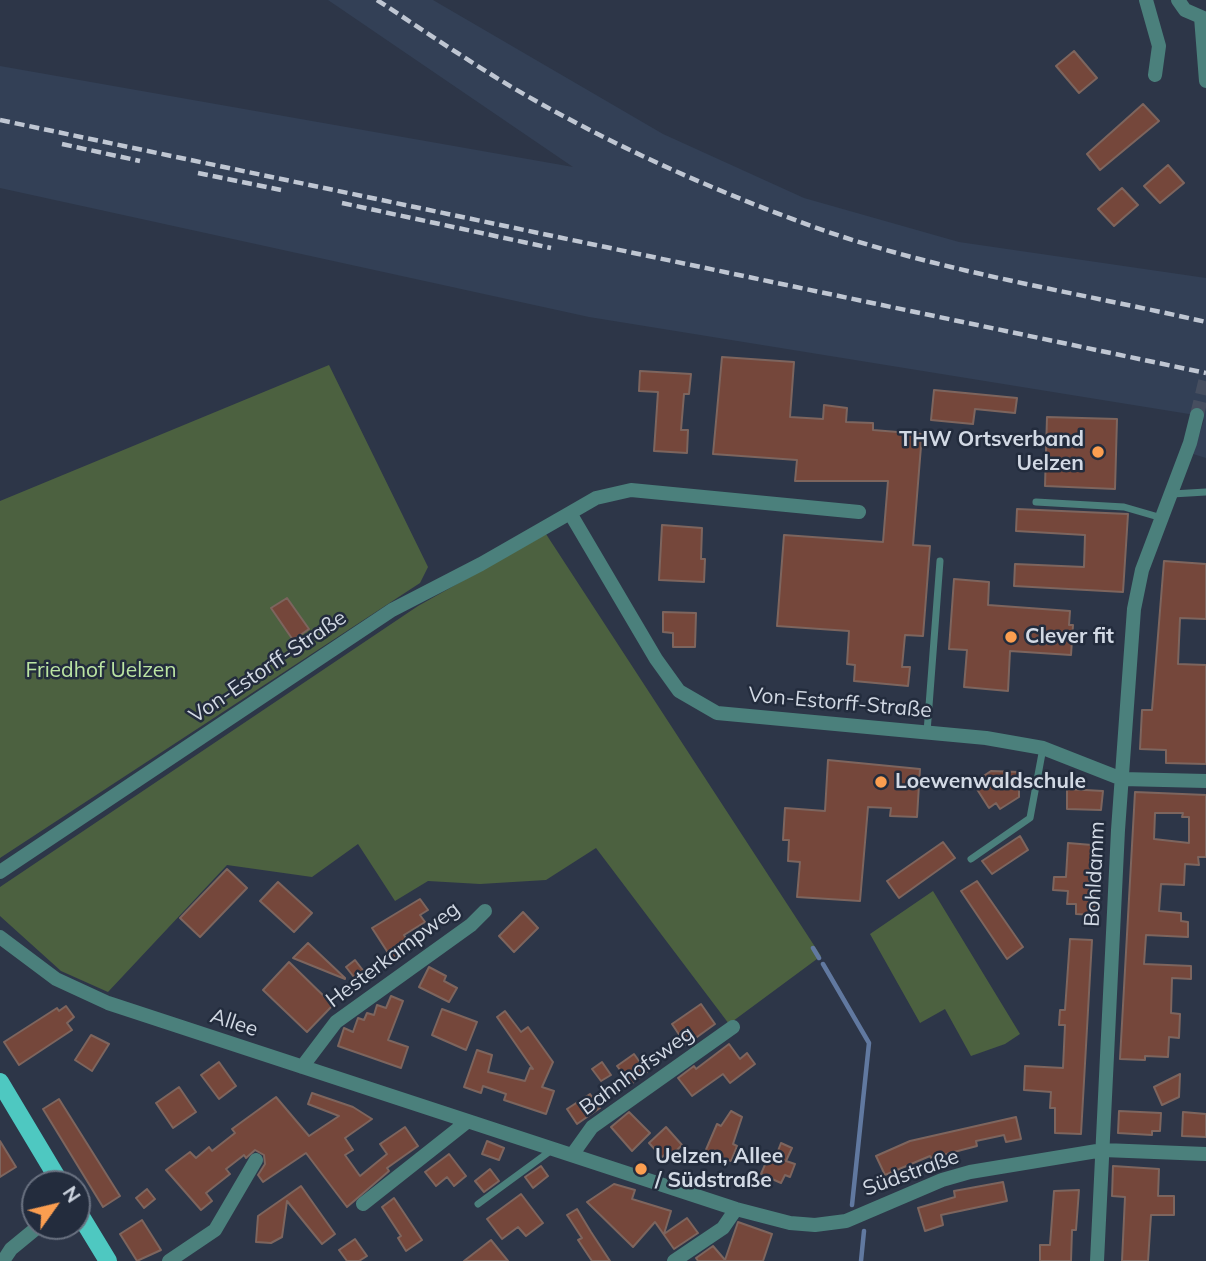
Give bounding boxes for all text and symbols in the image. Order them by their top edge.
place label: THW Ortsverband Uelzen [899,427,1084,477]
marker: THW Ortsverband Uelzen [1090,444,1106,460]
street label: Von-Estorff-Straße [185,605,351,729]
place label: Clever fit [1025,624,1114,650]
marker: Clever fit [1003,629,1019,645]
park label: Friedhof Uelzen [25,658,177,684]
street label: Von-Estorff-Straße [747,682,933,724]
place label: Loewenwaldschule [895,769,1086,795]
marker: Loewenwaldschule [873,774,889,790]
street label: Bohldamm [1080,821,1110,927]
street label: Hesterkampweg [321,897,465,1013]
street label: Allee [207,1004,261,1042]
street label: Bahnhofsweg [575,1021,699,1121]
place label: Uelzen, Allee / Südstraße [655,1144,783,1194]
street label: Südstraße [860,1144,962,1202]
marker: Uelzen, Allee / Südstraße [633,1161,649,1177]
north arrow [21,1170,91,1240]
text: N [58,1182,86,1207]

